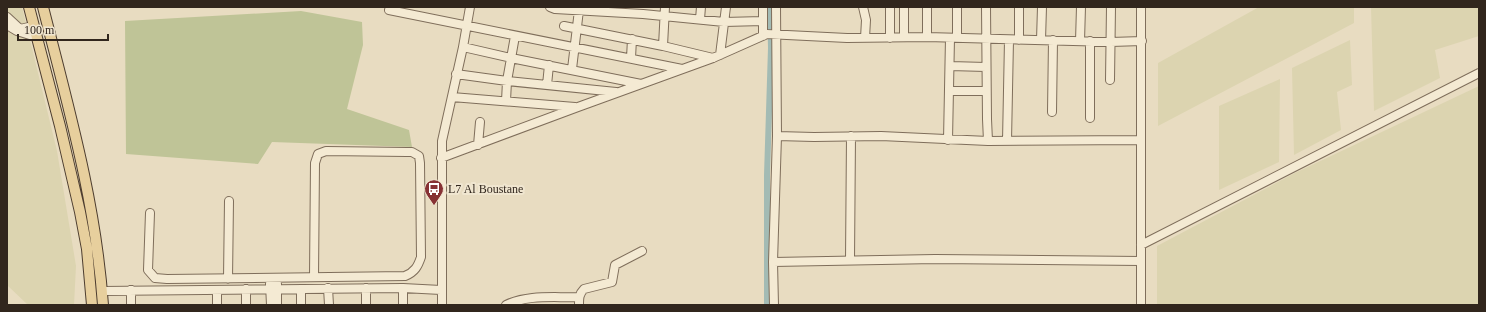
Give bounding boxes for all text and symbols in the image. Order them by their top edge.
scale bar [18,16,108,42]
text: 100 m [24,23,55,37]
bus stop icon: L7 Al Boustane [423,178,445,206]
place label: L7 Al Boustane [448,182,523,196]

